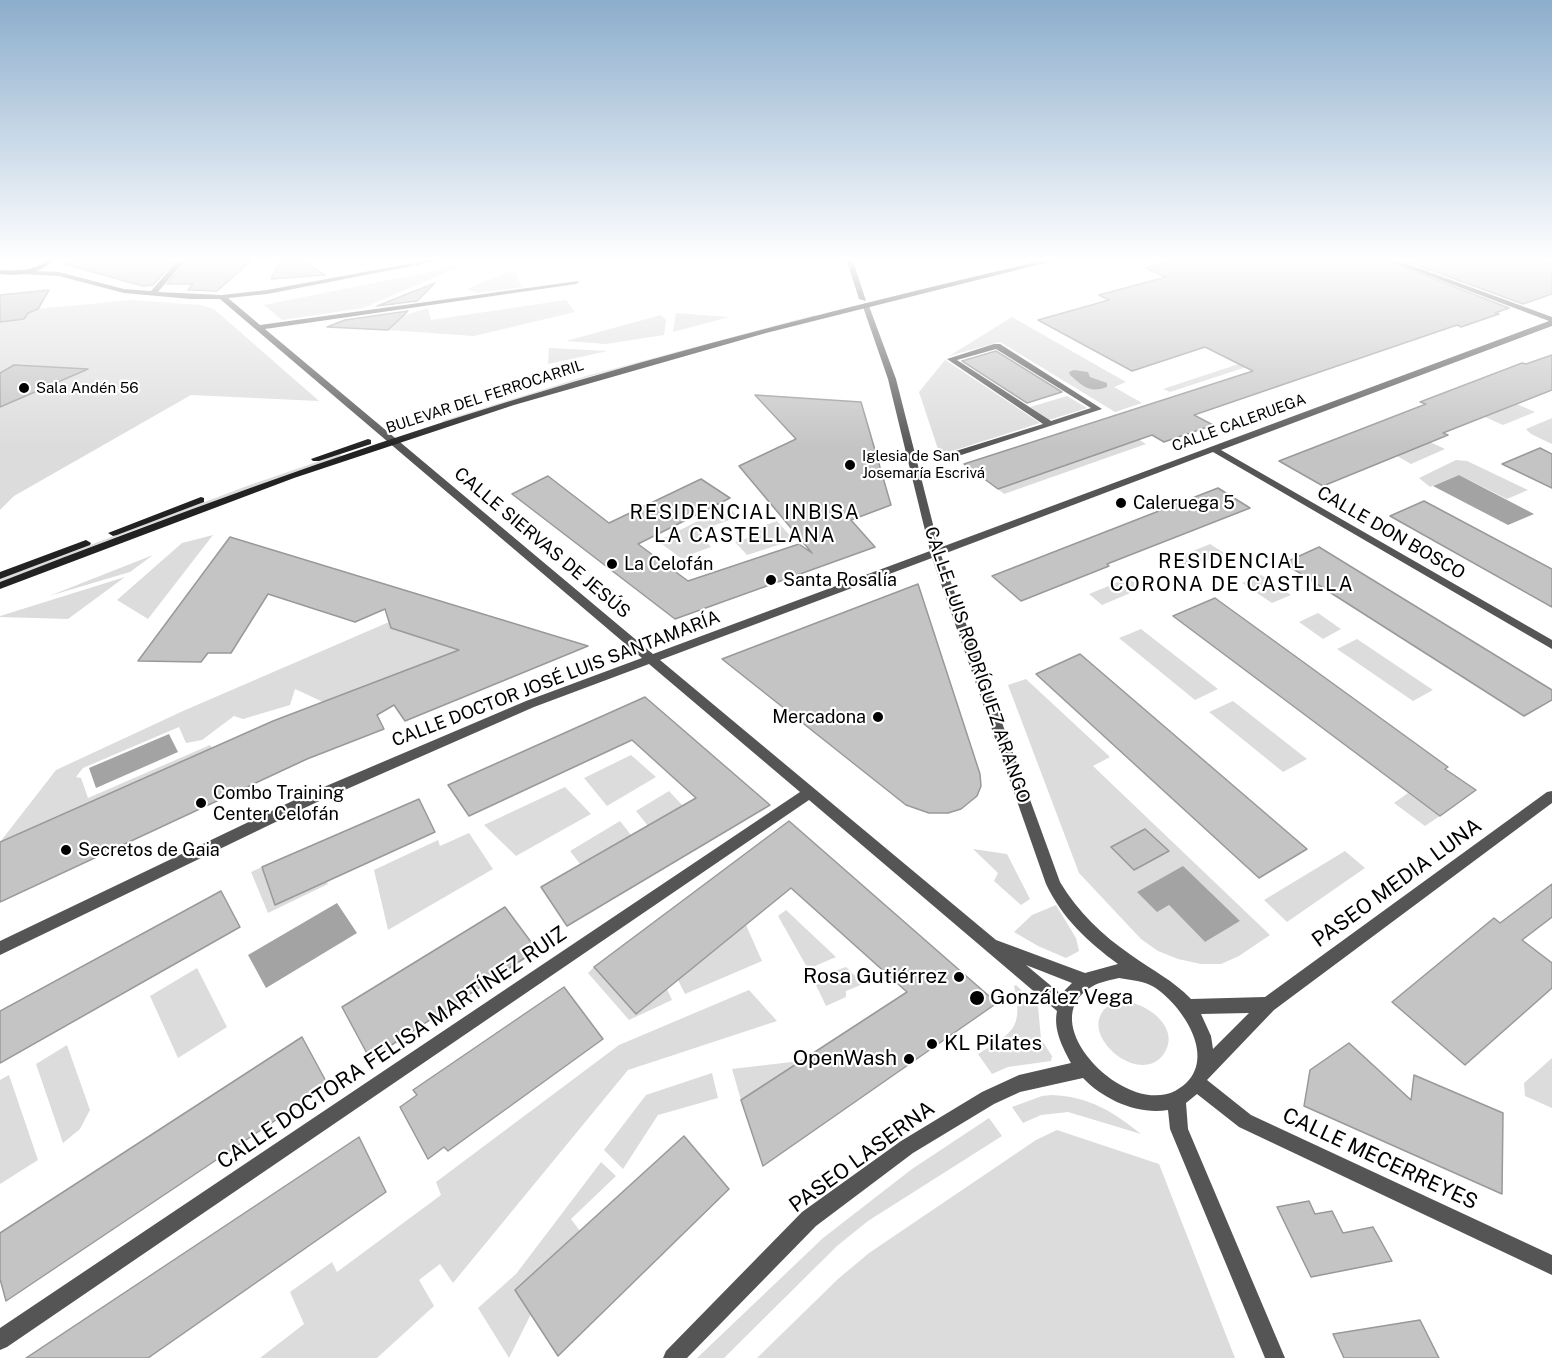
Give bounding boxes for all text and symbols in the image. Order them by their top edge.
street label: BULEVAR DEL FERROCARRIL [384,356,586,438]
place label: Sala Andén 56 [36,379,139,397]
marker: Sala Andén 56 [17,381,31,395]
street label: CALLE CALERUEGA [1170,390,1308,456]
place label: Iglesia de San Josemaría Escrivá [862,447,985,482]
marker: Iglesia de San Josemaría Escrivá [843,458,857,472]
street label: CALLE SIERVAS DE JESÚS [450,463,634,623]
street label: CALLE DON BOSCO [1313,482,1469,584]
place label: Caleruega 5 [1133,492,1235,514]
marker: Caleruega 5 [1114,496,1128,510]
district label: RESIDENCIAL INBISA LA CASTELLANA [630,501,860,548]
street label: CALLE LUIS RODRÍGUEZ ARANGO [919,524,1035,806]
district label: RESIDENCIAL CORONA DE CASTILLA [1110,550,1354,597]
place label: La Celofán [624,553,713,575]
marker: La Celofán [605,557,619,571]
place label: Santa Rosalía [783,569,897,591]
marker: Santa Rosalía [764,573,778,587]
street label: CALLE DOCTOR JOSÉ LUIS SANTAMARÍA [389,606,723,752]
place label: Mercadona [772,706,866,728]
marker: Mercadona [871,710,885,724]
place label: Combo Training Center Celofán [213,782,344,824]
marker: Combo Training Center Celofán [194,796,208,810]
street label: PASEO MEDIA LUNA [1307,813,1487,953]
place label: Secretos de Gaia [78,839,220,861]
marker: Secretos de Gaia [59,843,73,857]
street label: CALLE DOCTORA FELISA MARTÍNEZ RUIZ [212,921,572,1175]
place label: Rosa Gutiérrez [803,964,947,990]
marker: Rosa Gutiérrez [952,970,966,984]
place label: González Vega [990,985,1133,1011]
marker: González Vega [968,989,986,1007]
place label: KL Pilates [944,1031,1042,1057]
marker: KL Pilates [925,1037,939,1051]
place label: OpenWash [793,1046,897,1072]
marker: OpenWash [902,1052,916,1066]
street label: PASEO LASERNA [784,1096,940,1218]
street label: CALLE MECERREYES [1278,1103,1482,1215]

